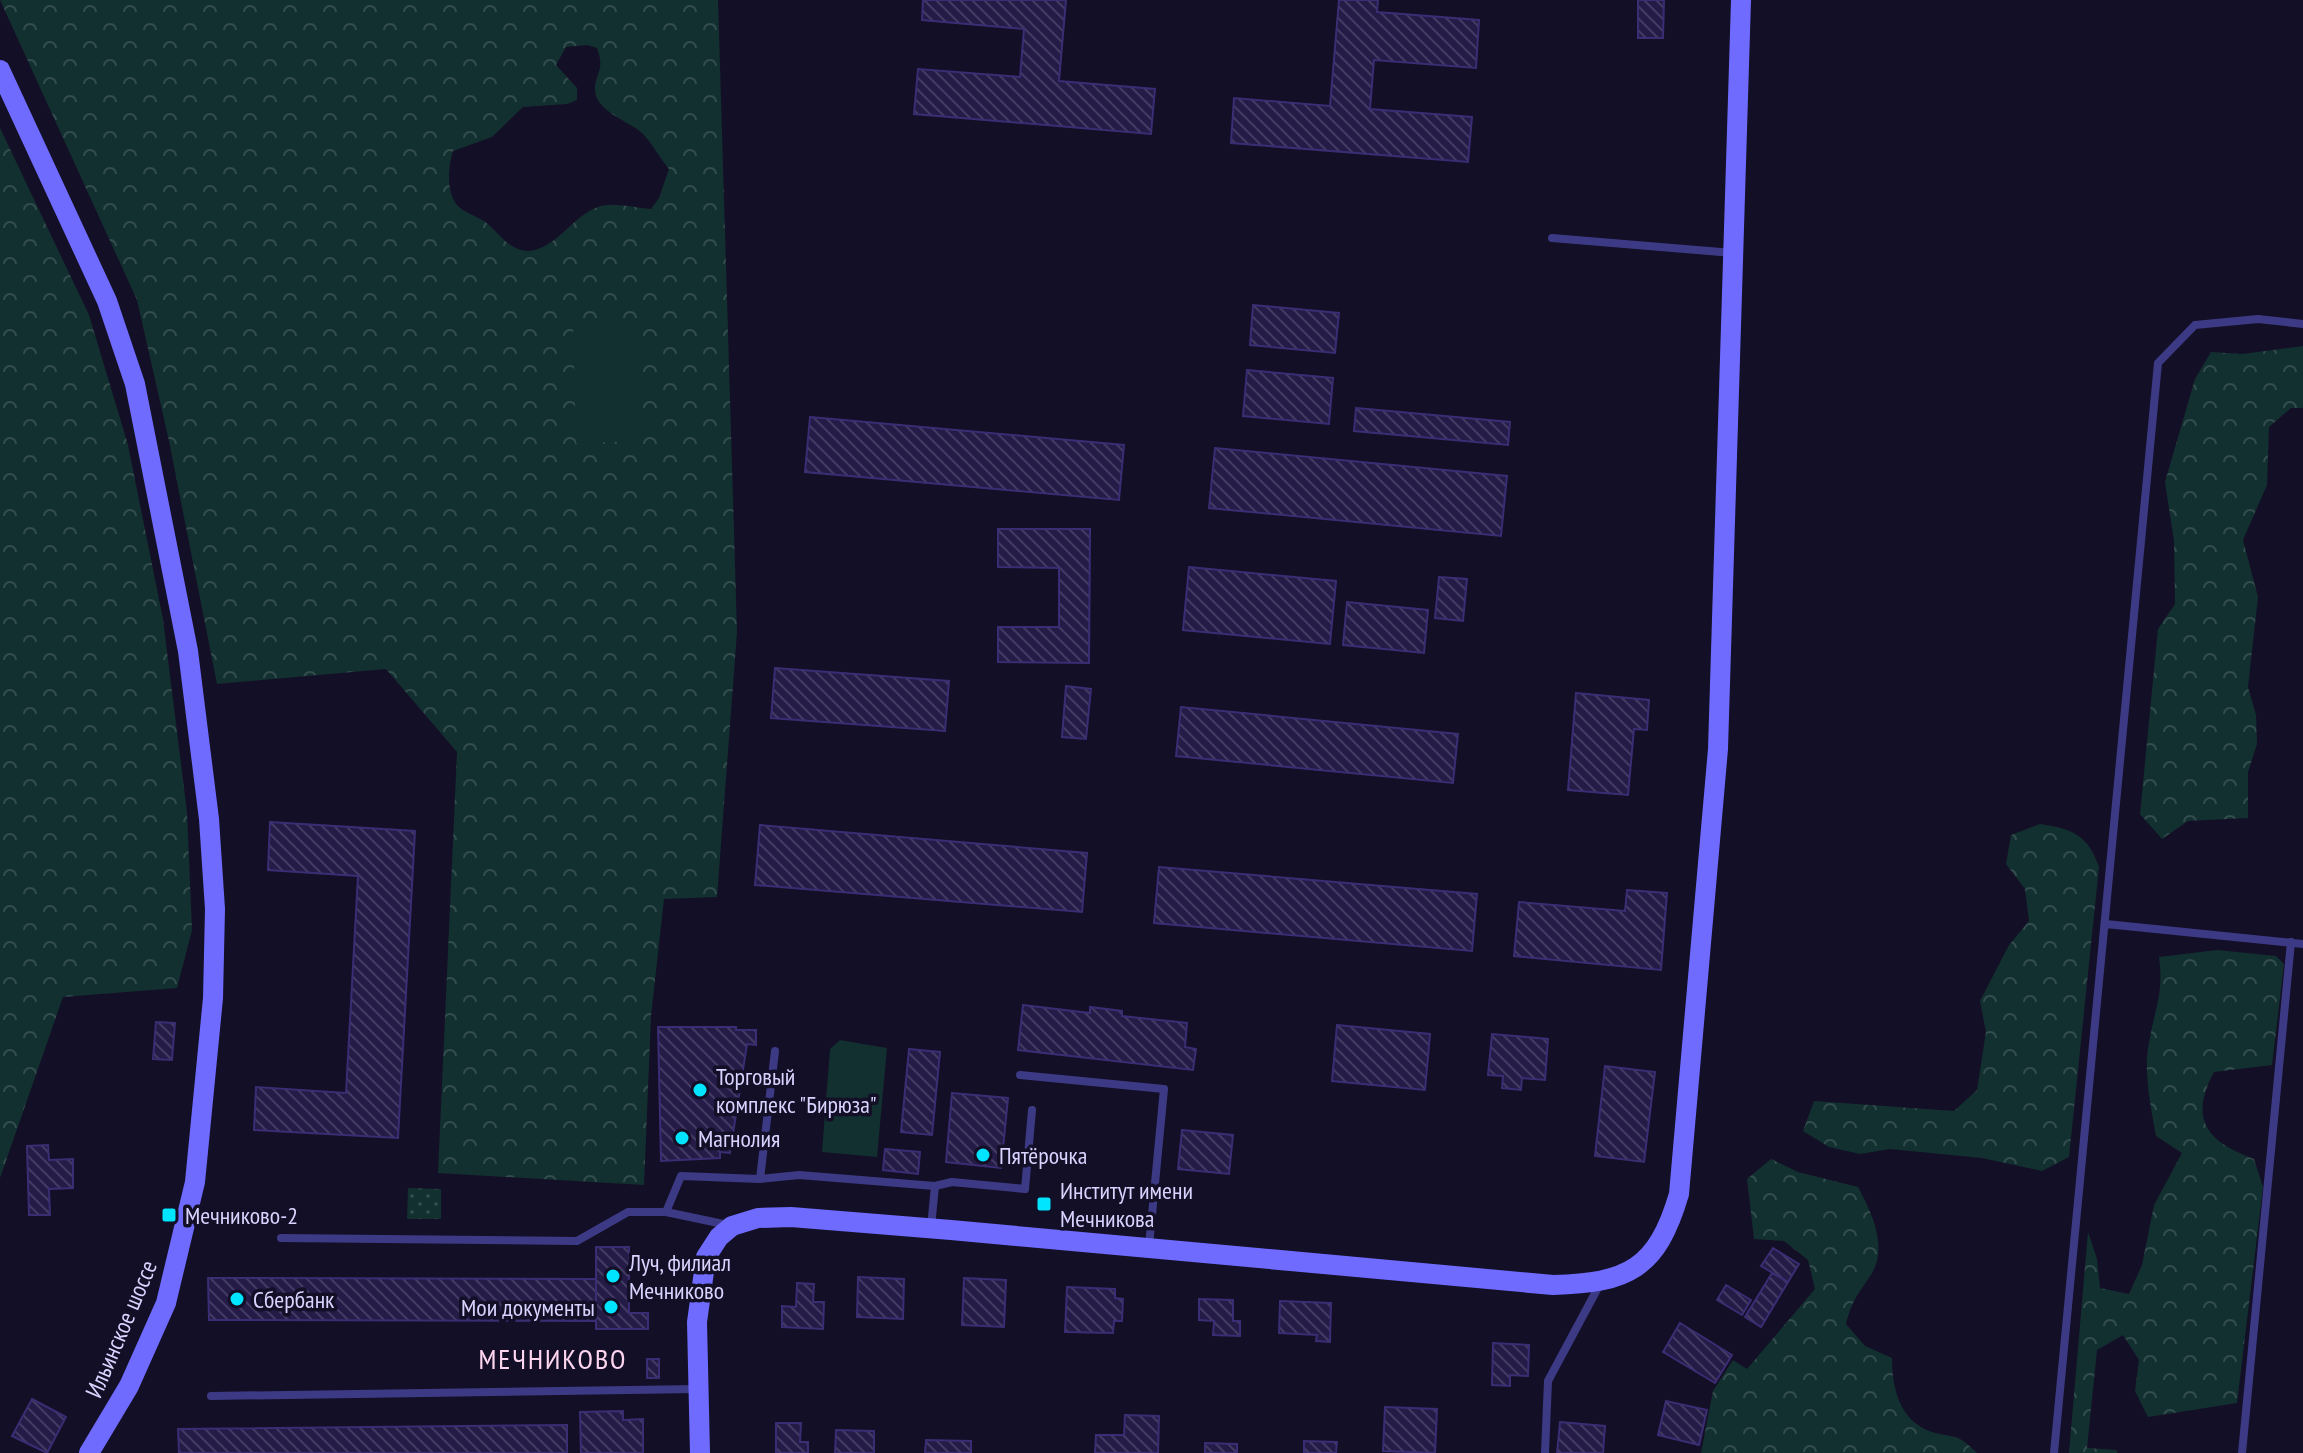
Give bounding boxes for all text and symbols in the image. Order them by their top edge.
place label: Торговый комплекс "Бирюза" [716,1061,877,1120]
marker: Торговый комплекс "Бирюза" [691,1081,709,1099]
place label: Магнолия [698,1123,780,1154]
marker: Магнолия [673,1129,691,1147]
place label: Пятёрочка [999,1140,1087,1171]
marker: Пятёрочка [974,1146,992,1164]
place label: Институт имени Мечникова [1060,1175,1193,1234]
marker: Институт имени Мечникова [1035,1195,1053,1213]
place label: Мечниково-2 [185,1200,298,1231]
marker: Мечниково-2 [160,1206,178,1224]
place label: Луч, филиал Мечниково [628,1247,731,1306]
street label: Ильинское шоссе [78,1255,164,1403]
marker: Луч, филиал Мечниково [604,1267,622,1285]
place label: Сбербанк [253,1284,335,1315]
marker: Сбербанк [228,1290,246,1308]
place label: Мои документы [461,1292,595,1323]
marker: Мои документы [602,1298,620,1316]
district label: МЕЧНИКОВО [478,1340,628,1377]

